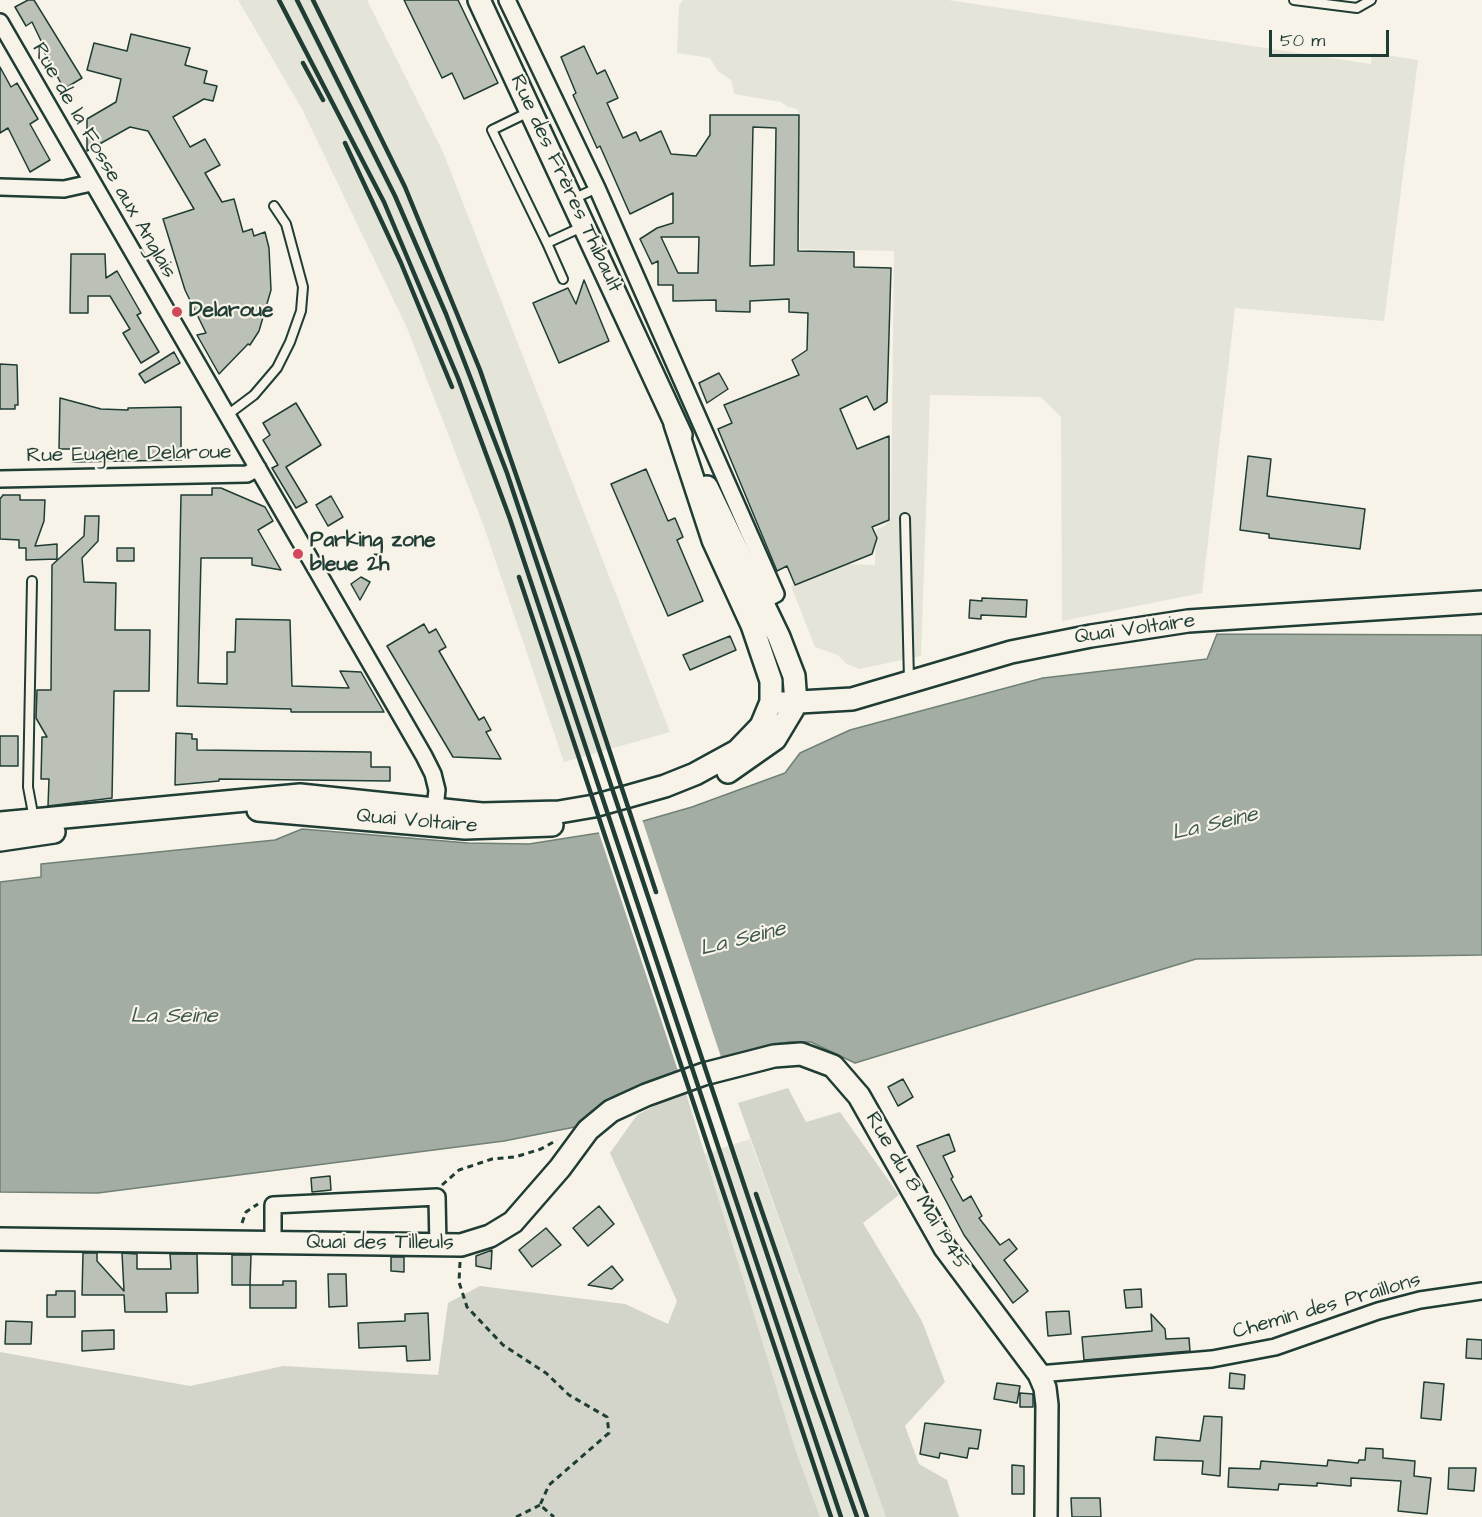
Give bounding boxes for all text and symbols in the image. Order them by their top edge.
scale bar [1272,18,1392,56]
text: 50 m [1280,28,1325,53]
street label: Rue de la Fosse aux Anglais [25,39,181,283]
street label: Rue des Frères Thibault [503,71,627,297]
place label: Delaroue [189,299,273,325]
marker: Delaroue [170,305,184,319]
street label: Rue Eugène Delaroue [26,441,232,469]
place label: Parking zone bleue 2h [310,529,436,579]
marker: Parking zone bleue 2h [291,547,305,561]
street label: Quai Voltaire [1073,609,1197,651]
water label: La Seine [1169,802,1261,848]
street label: Quai Voltaire [355,804,479,840]
water label: La Seine [697,917,789,963]
water label: La Seine [130,1004,218,1030]
street label: Rue du 8 Mai 1945 [859,1108,973,1276]
street label: Quai des Tilleuls [306,1231,454,1257]
street label: Chemin des Praillons [1230,1268,1424,1346]

